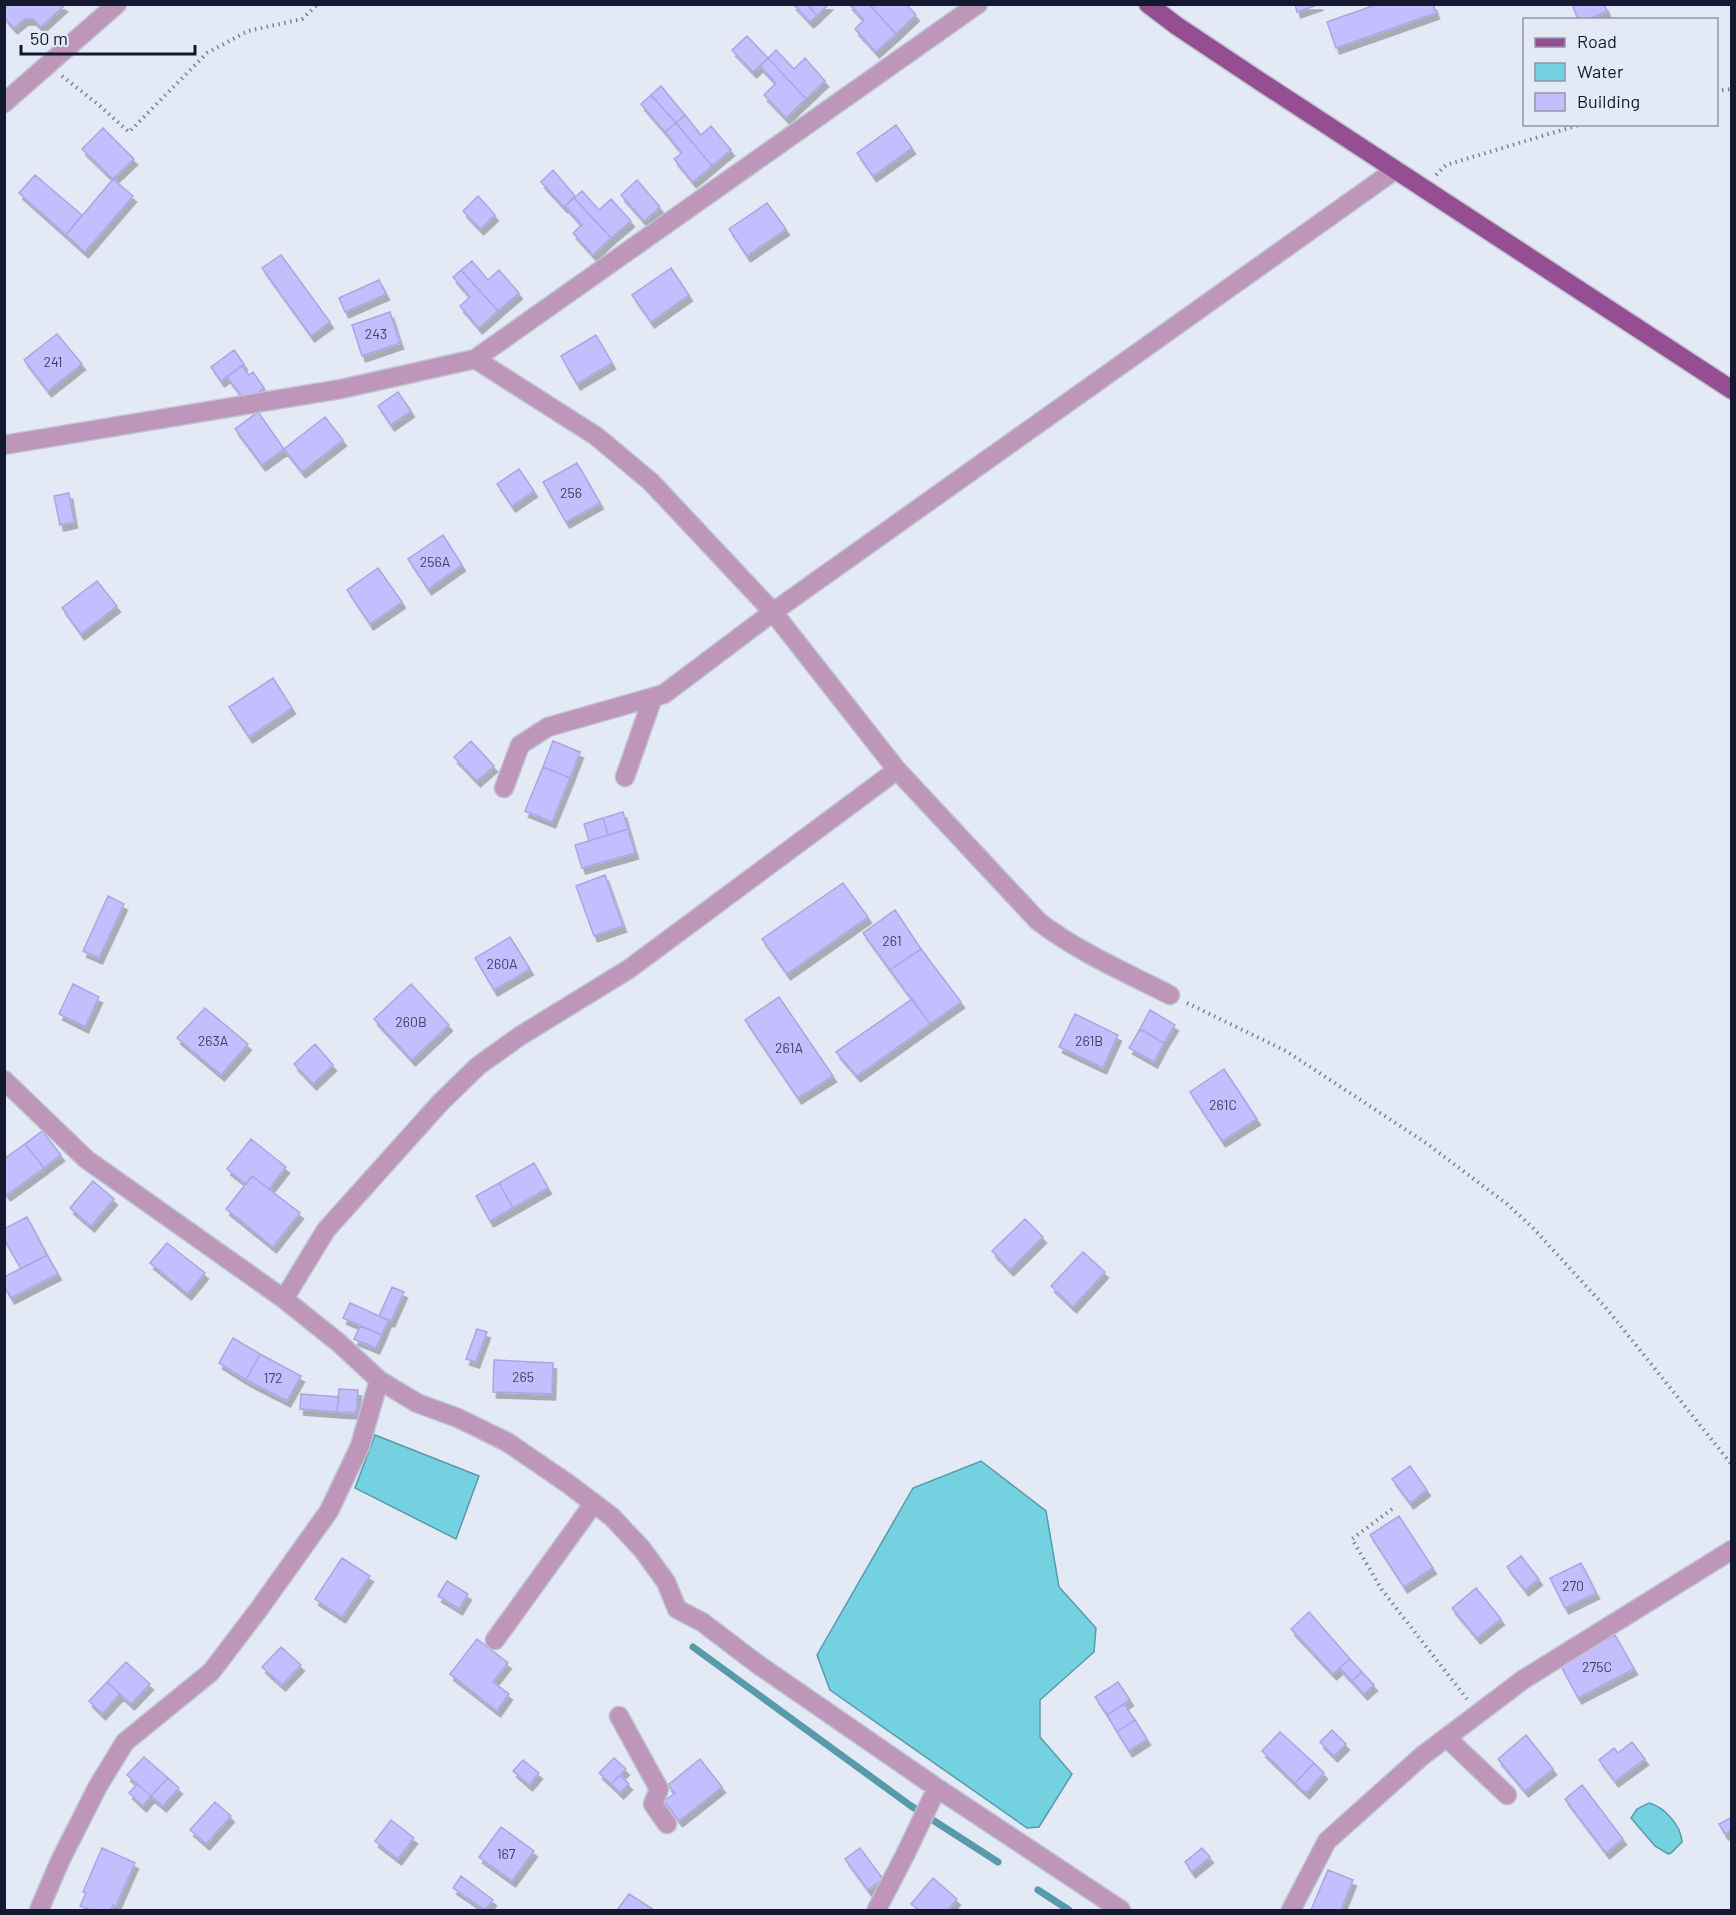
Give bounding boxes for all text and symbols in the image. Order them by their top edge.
scale bar [21,18,195,56]
legend [1523,18,1718,126]
text: 50 m [30,27,68,49]
text: Road [1577,30,1617,52]
text: Water [1577,60,1624,82]
text: Building [1577,90,1640,112]
house number: 243 [365,325,387,342]
house number: 241 [44,353,62,370]
house number: 256 [560,484,582,501]
house number: 256A [420,553,451,570]
house number: 261 [882,932,902,949]
house number: 260A [486,955,518,972]
house number: 260B [395,1013,427,1030]
house number: 263A [198,1032,229,1049]
house number: 261B [1075,1032,1103,1049]
house number: 261A [775,1039,803,1056]
house number: 261C [1209,1096,1237,1113]
house number: 265 [512,1368,534,1385]
house number: 172 [263,1369,283,1386]
house number: 270 [1562,1577,1584,1594]
house number: 275C [1582,1658,1612,1675]
house number: 167 [497,1845,516,1862]

